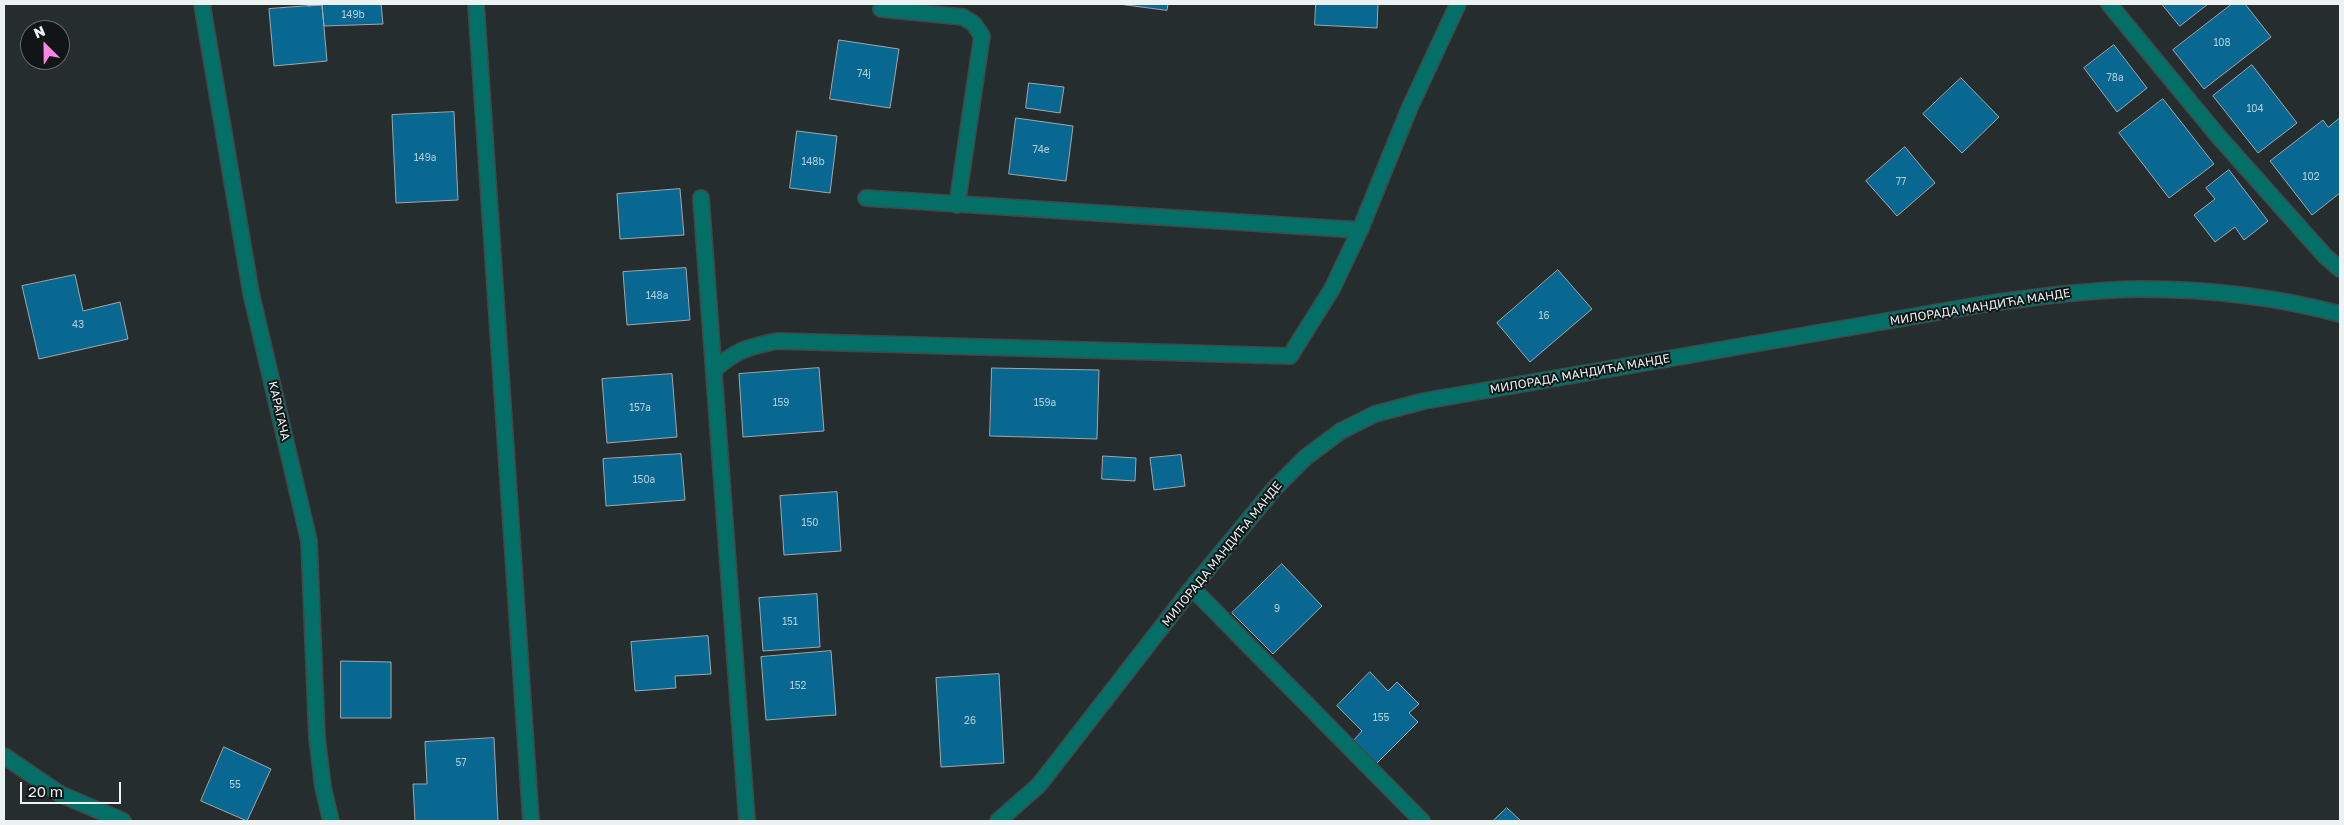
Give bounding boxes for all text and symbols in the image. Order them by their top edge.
house number: 149b [341,9,365,21]
north arrow [20,20,70,70]
text: N [31,22,48,42]
house number: 108 [2213,37,2231,49]
house number: 74j [857,68,871,80]
house number: 78a [2106,72,2124,84]
house number: 104 [2246,103,2264,115]
house number: 74e [1032,144,1050,156]
house number: 149a [414,152,436,164]
house number: 148b [801,156,825,168]
house number: 102 [2303,171,2319,183]
house number: 77 [1896,176,1906,188]
street label: МИЛОРАДА МАНДИЋА МАНДЕ [1889,286,2071,328]
house number: 148a [646,290,668,302]
house number: 16 [1539,310,1549,322]
house number: 43 [72,319,84,331]
street label: МИЛОРАДА МАНДИЋА МАНДЕ [1489,351,1671,397]
street label: КАРАГАЧА [265,380,293,442]
house number: 159 [773,397,789,409]
house number: 159a [1034,397,1056,409]
house number: 157a [629,402,651,414]
house number: 150a [633,474,655,486]
street label: МИЛОРАДА МАНДИЋА МАНДЕ [1159,479,1285,629]
house number: 150 [802,517,818,529]
house number: 9 [1274,603,1280,615]
house number: 151 [782,616,798,628]
house number: 152 [790,680,806,692]
house number: 155 [1373,712,1389,724]
house number: 26 [964,715,976,727]
house number: 57 [455,757,467,769]
scale bar [22,772,124,804]
house number: 55 [229,779,241,791]
text: 20 m [28,782,63,800]

